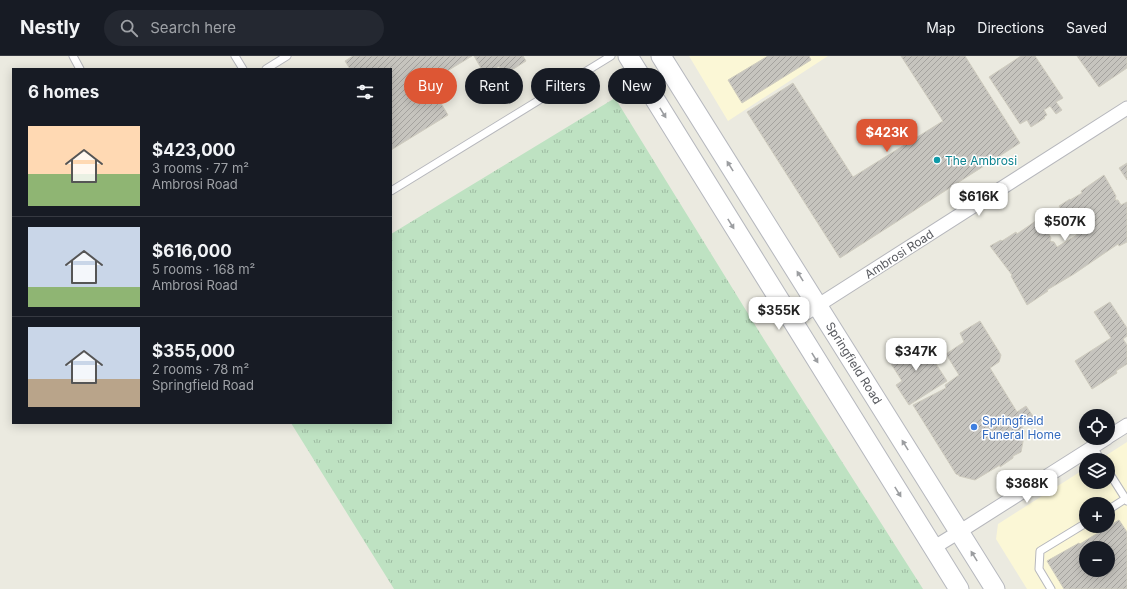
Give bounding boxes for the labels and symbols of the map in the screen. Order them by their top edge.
one-way arrow [660,107,667,119]
pin: $423K [859,119,915,153]
place label: The Ambrosi [945,153,1017,168]
marker: The Ambrosi [932,155,942,165]
one-way arrow [727,160,734,172]
pin: $616K [951,183,1007,217]
pin: $507K [1037,208,1093,242]
one-way arrow [728,218,735,230]
street label: Ambrosi Road [862,226,936,282]
one-way arrow [796,270,803,282]
pin: $355K [751,297,807,331]
street label: Springfield Road [823,319,885,407]
pin: $347K [888,338,944,372]
one-way arrow [811,352,818,364]
place label: Springfield Funeral Home [982,413,1061,442]
marker: Springfield Funeral Home [969,422,979,432]
one-way arrow [902,440,909,451]
pin: $368K [999,470,1055,504]
one-way arrow [895,486,902,498]
one-way arrow [970,551,978,561]

